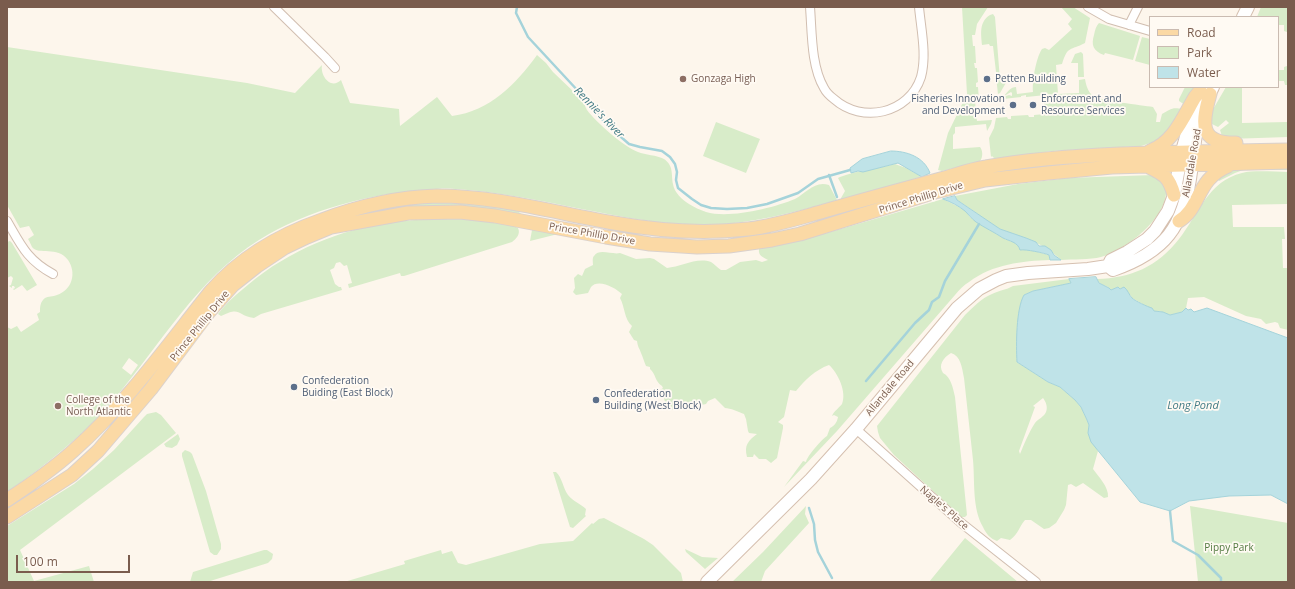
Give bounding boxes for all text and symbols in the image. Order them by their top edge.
legend [1149,16,1279,88]
text: Road [1187,24,1216,41]
text: Park [1187,44,1212,61]
text: Water [1187,64,1221,81]
place label: Gonzaga High [691,73,756,85]
place label: Petten Building [995,73,1066,85]
marker: Gonzaga High [678,74,688,84]
marker: Petten Building [982,74,992,84]
water label: Rennie's River [571,84,627,142]
place label: Fisheries Innovation and Development [911,93,1005,116]
place label: Enforcement and Resource Services [1041,93,1125,116]
marker: Fisheries Innovation and Development [1008,100,1018,110]
marker: Enforcement and Resource Services [1028,100,1038,110]
street label: Allandale Road [1180,128,1204,198]
street label: Prince Phillip Drive [878,180,964,216]
street label: Prince Phillip Drive [548,221,636,247]
street label: Prince Phillip Drive [168,288,232,364]
street label: Allandale Road [863,358,917,418]
place label: Confederation Buiding (East Block) [302,375,393,398]
marker: Confederation Buiding (East Block) [289,382,299,392]
place label: Confederation Building (West Block) [604,388,701,412]
place label: College of the North Atlantic [66,394,131,418]
marker: Confederation Building (West Block) [591,395,601,405]
water label: Long Pond [1167,399,1219,413]
marker: College of the North Atlantic [53,401,63,411]
street label: Nagle's Place [917,484,971,532]
park label: Pippy Park [1204,542,1254,554]
scale bar [18,547,132,573]
text: 100 m [23,553,58,570]

